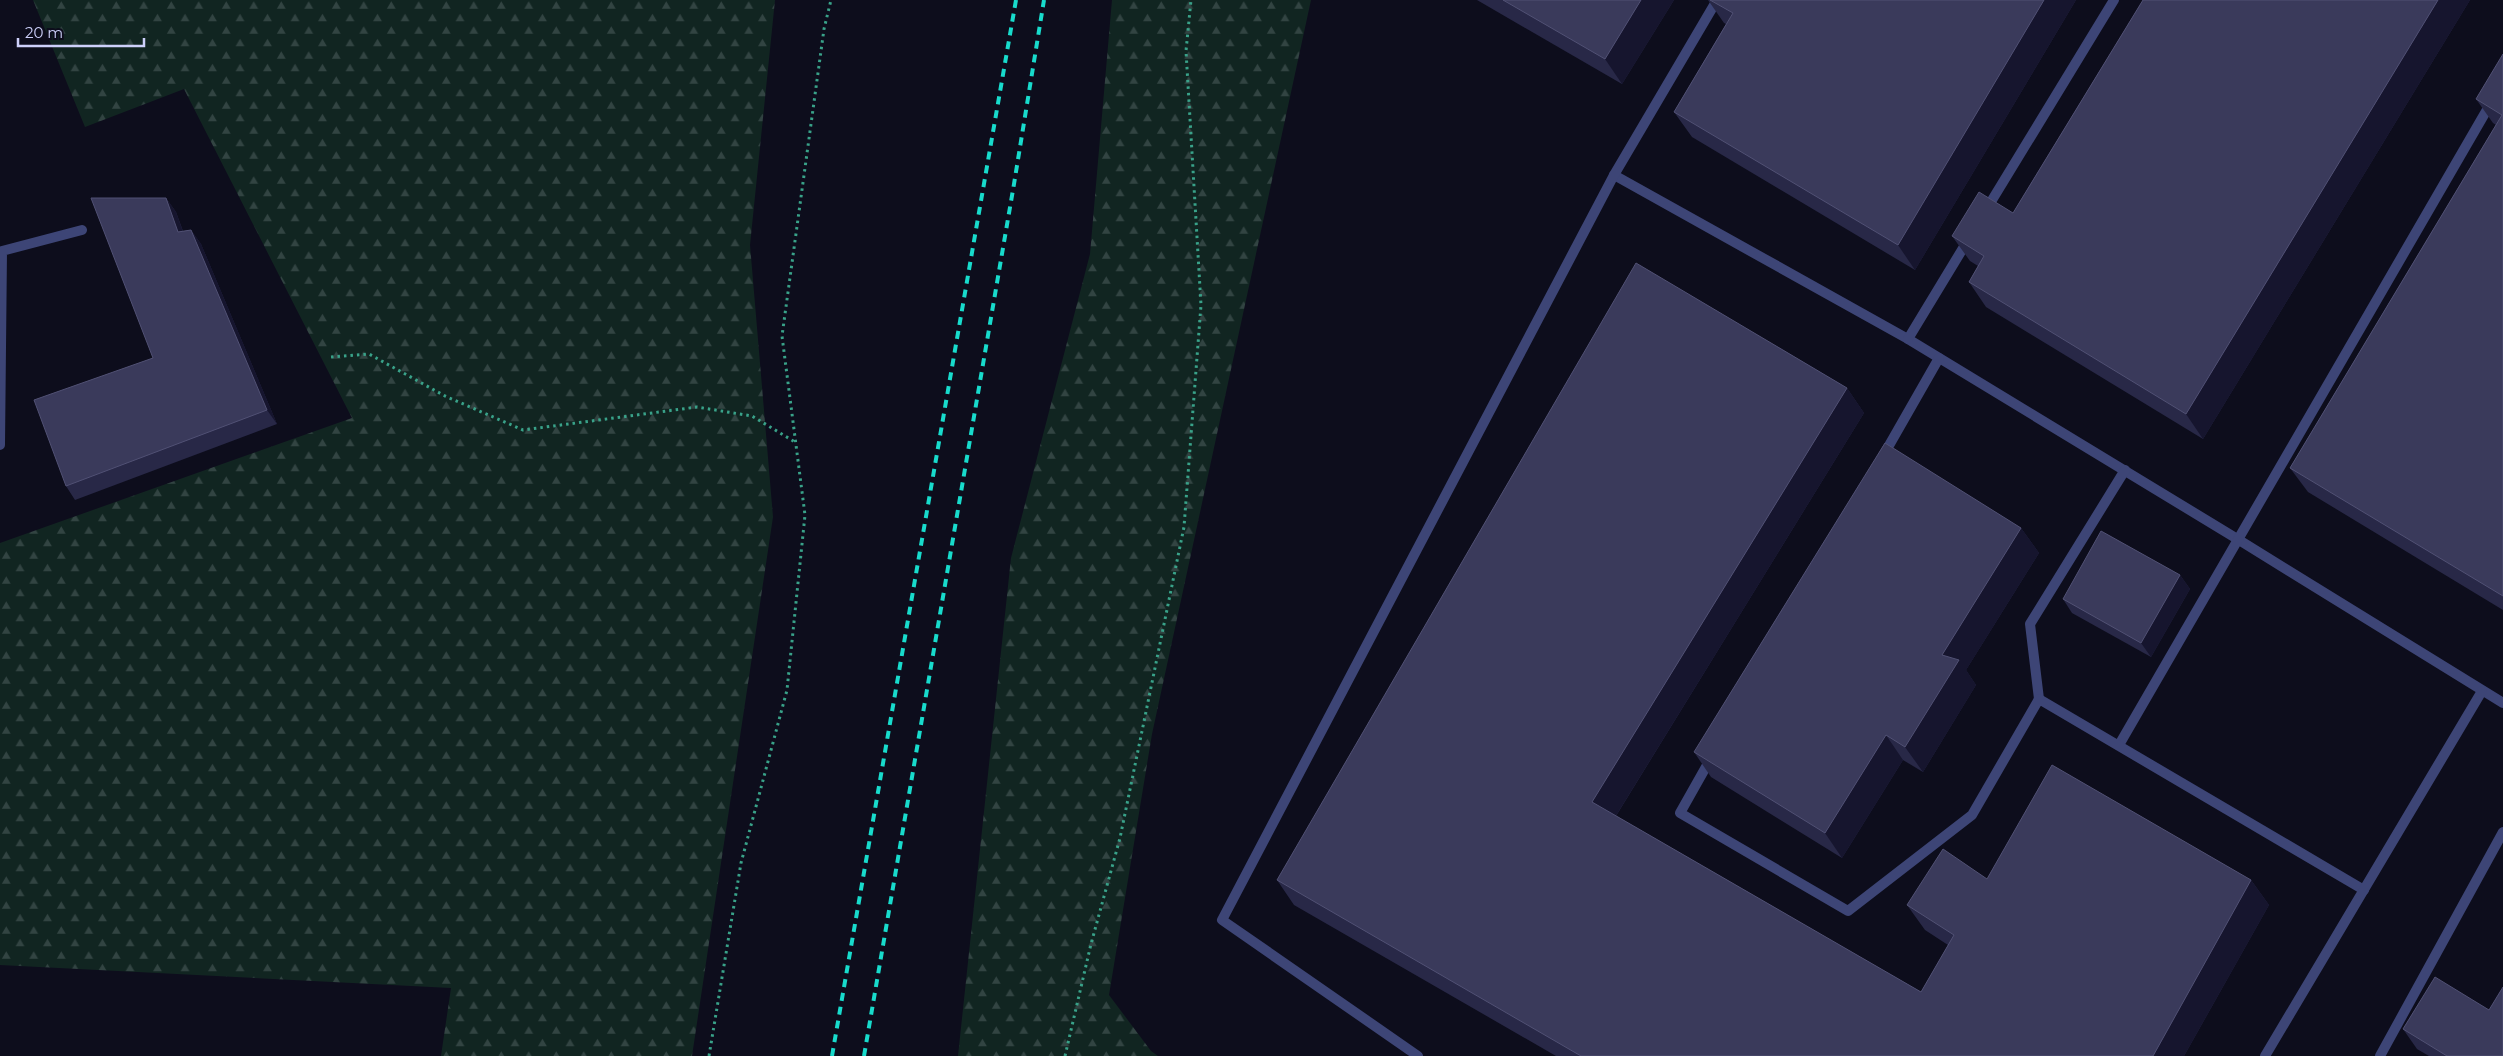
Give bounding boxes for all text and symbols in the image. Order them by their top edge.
scale bar [18,15,144,47]
text: 20 m [25,23,63,42]

